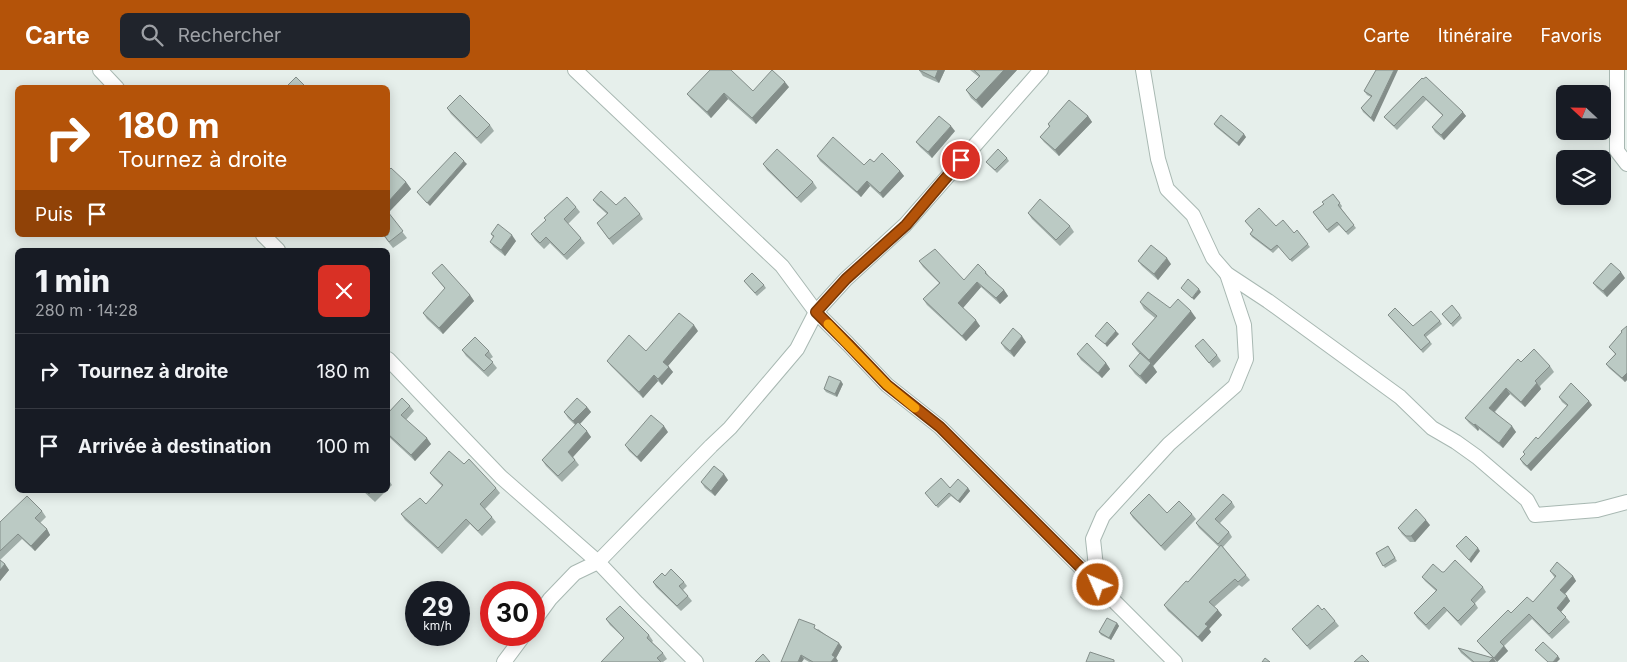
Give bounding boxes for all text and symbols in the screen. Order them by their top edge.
search box [120,13,470,58]
text: Carte [25,21,90,50]
icon: search [138,21,166,49]
text: Rechercher [178,24,281,47]
text: Carte [1363,25,1410,46]
text: Itinéraire [1438,25,1512,46]
text: Favoris [1540,25,1602,46]
north arrow [1556,85,1611,140]
map controls [1556,85,1611,205]
text: 180 m [118,104,220,146]
icon: right [35,105,100,170]
pin [940,139,982,181]
text: Tournez à droite [118,146,287,172]
icon: arrive [947,146,975,174]
button: layers [1556,150,1611,205]
icon: arrive [83,200,111,228]
text: Puis [35,203,73,226]
text: 1 min [35,263,110,299]
button: close [318,265,370,317]
text: 280 m · 14:28 [35,300,138,320]
icon: right [35,357,63,385]
text: Tournez à droite [78,360,228,383]
text: 180 m [317,360,370,383]
icon: arrive [35,432,63,460]
text: Arrivée à destination [78,435,271,458]
text: 100 m [316,435,370,458]
position arrow [1071,558,1123,610]
speed limit sign: 30 [480,581,545,646]
text: 29 [422,592,453,622]
text: km/h [423,618,452,633]

